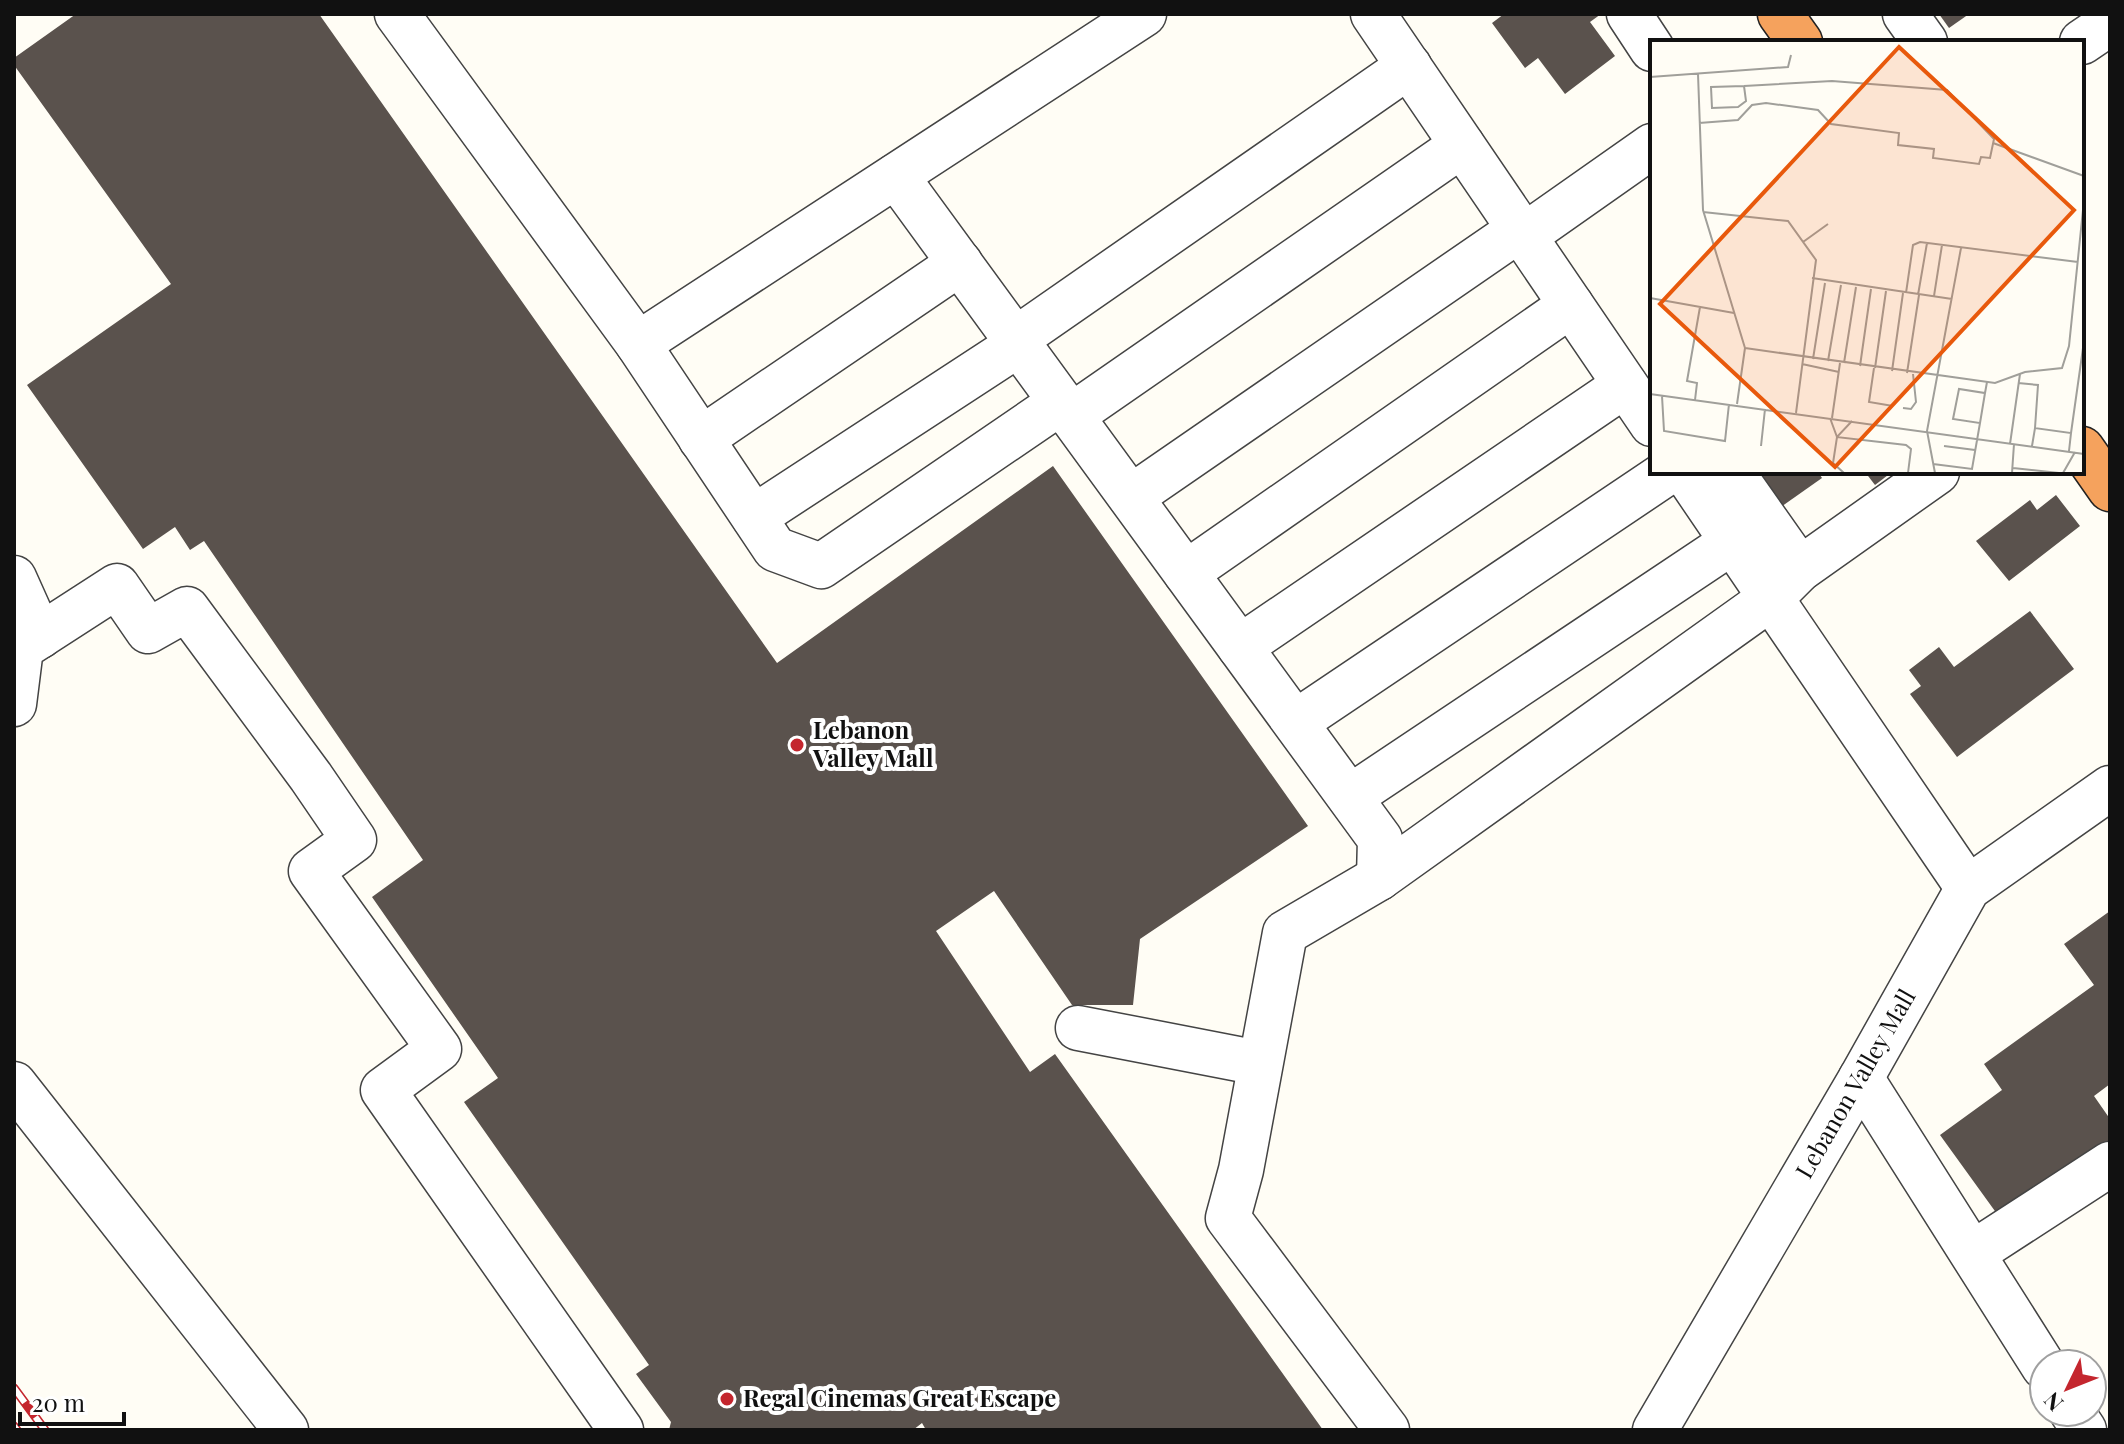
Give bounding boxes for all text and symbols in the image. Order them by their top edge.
inset map [1650,40,2084,474]
place label: Lebanon Valley Mall [812,713,934,773]
marker: Lebanon Valley Mall [788,736,806,754]
street label: Lebanon Valley Mall [1787,982,1922,1183]
north arrow [2028,1348,2108,1428]
scale bar [20,1376,124,1426]
place label: Regal Cinemas Great Escape [743,1381,1056,1413]
text: 20 m [32,1386,85,1418]
text: N [2036,1386,2069,1418]
marker: Regal Cinemas Great Escape [718,1390,736,1408]

